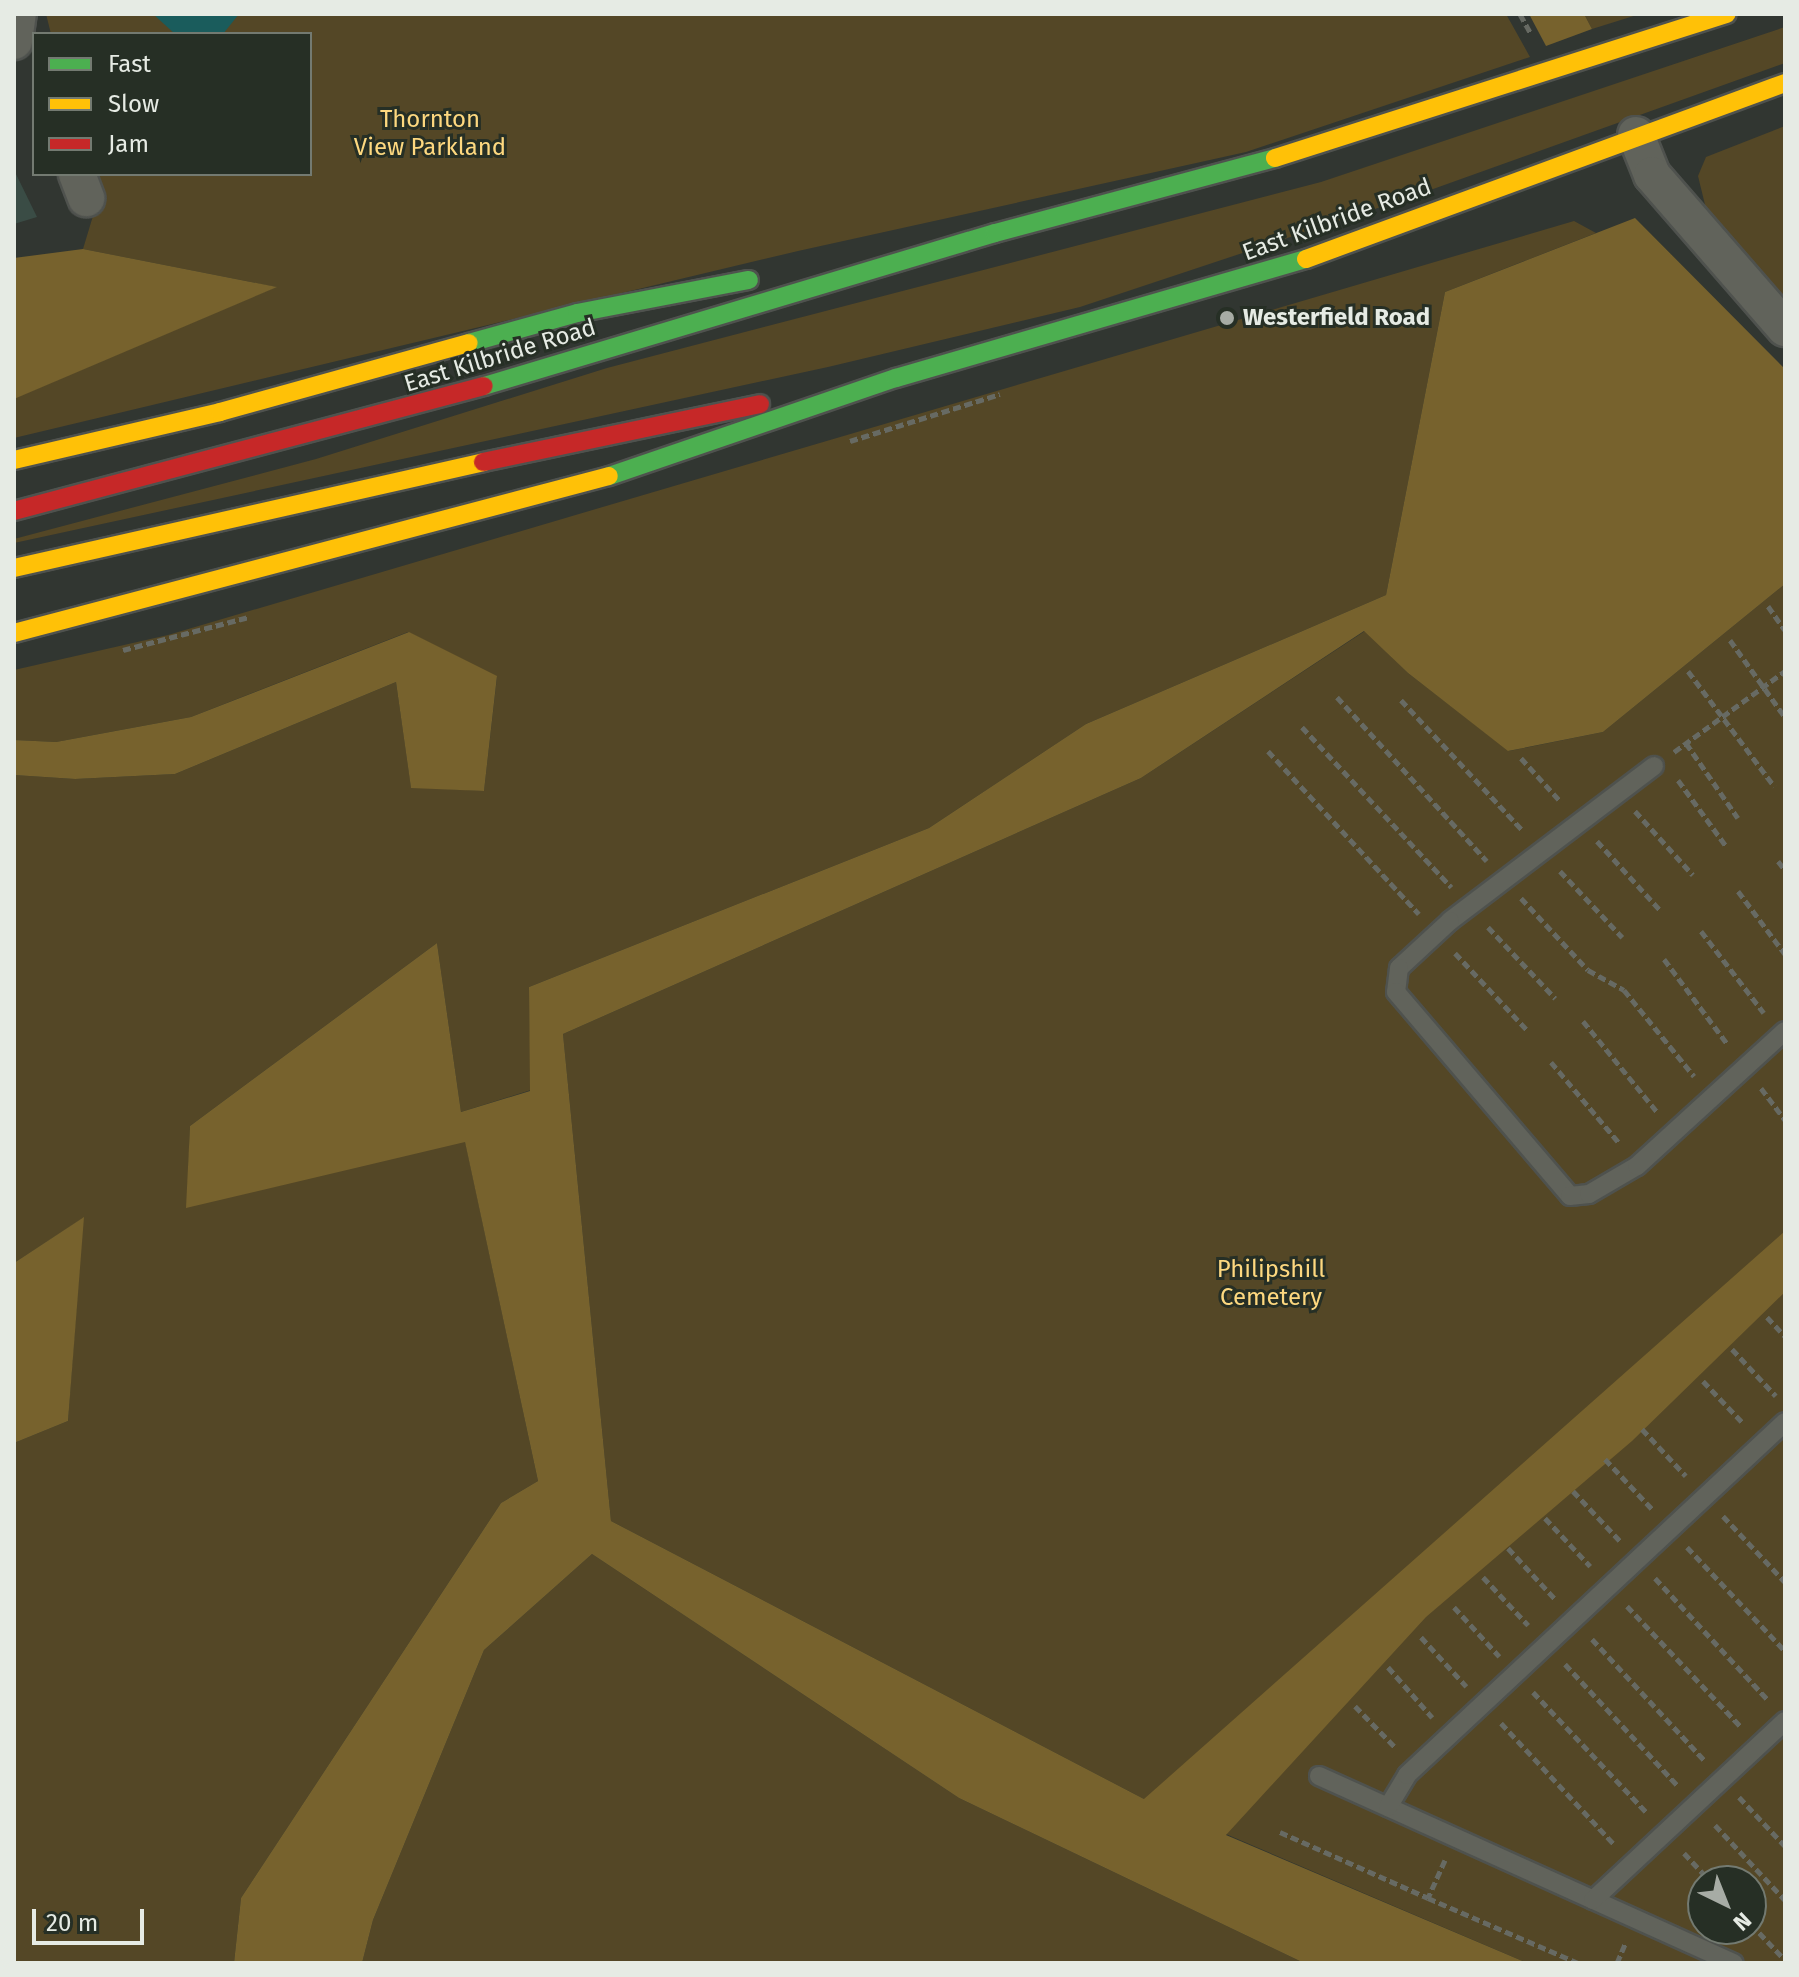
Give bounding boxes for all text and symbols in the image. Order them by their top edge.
legend [32,32,312,176]
text: Fast [108,50,151,78]
text: Slow [108,90,159,118]
park label: Thornton View Parkland [354,106,506,162]
text: Jam [108,130,149,158]
street label: East Kilbride Road [1239,172,1435,268]
place label: Westerfield Road [1243,304,1430,332]
marker: Westerfield Road [1218,309,1236,327]
street label: East Kilbride Road [401,313,599,399]
park label: Philipshill Cemetery [1217,1256,1325,1312]
north arrow [1687,1865,1767,1945]
scale bar [36,1893,148,1943]
text: N [1728,1907,1757,1936]
text: 20 m [46,1909,98,1937]

